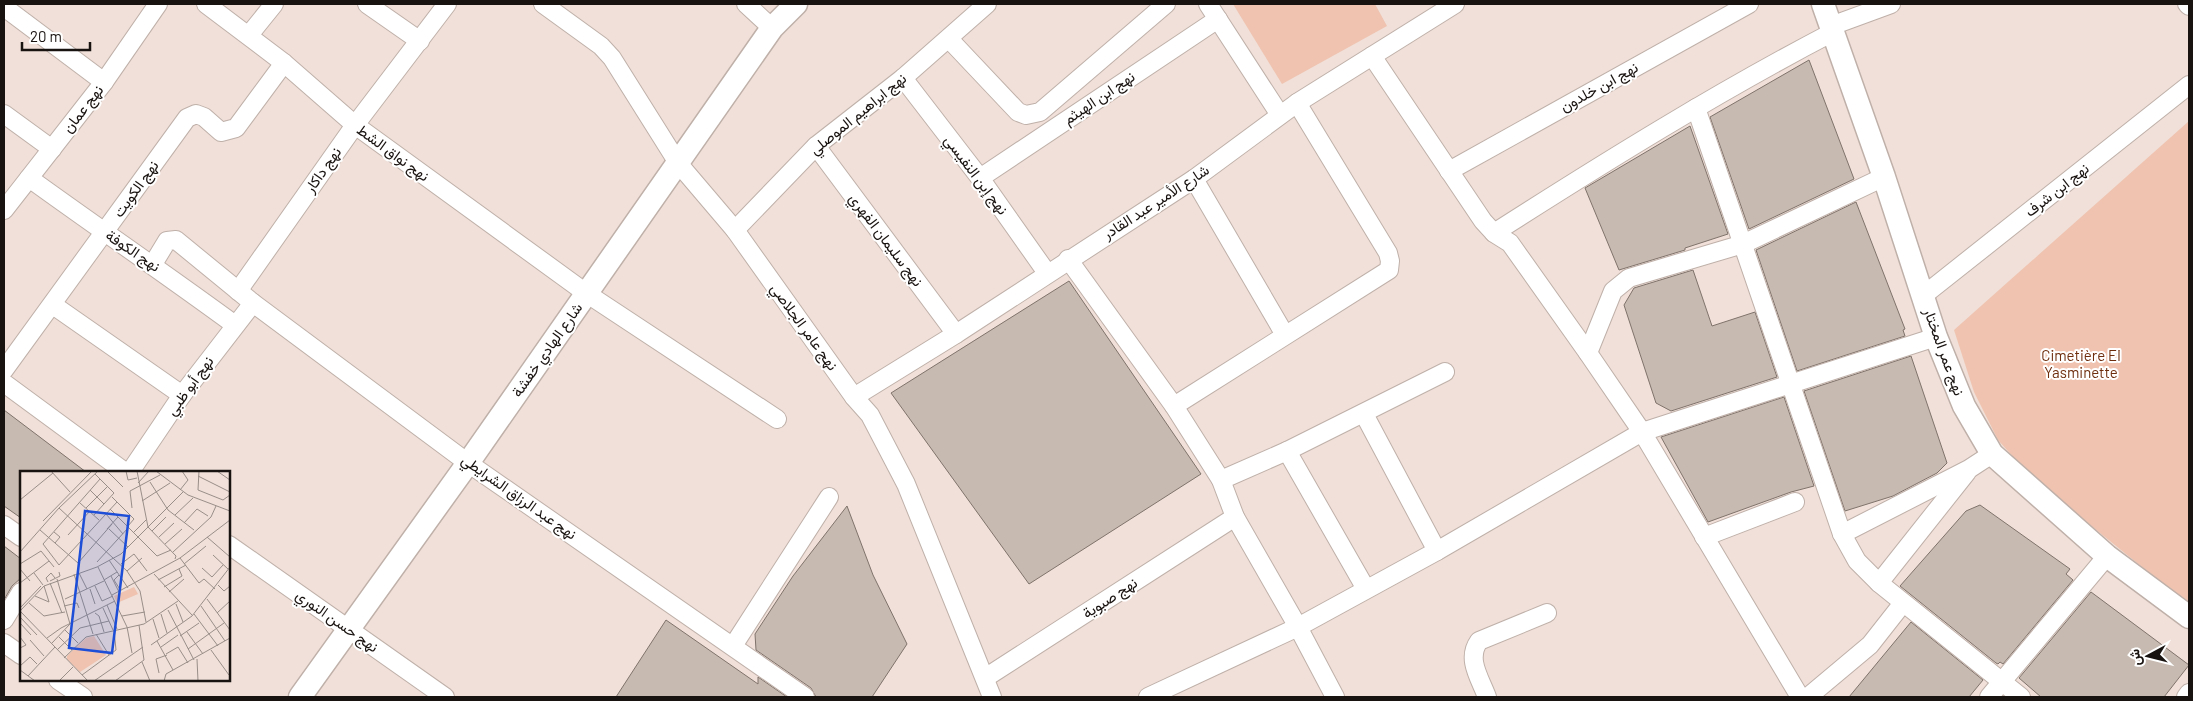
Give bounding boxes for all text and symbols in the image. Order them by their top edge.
scale bar [22,20,90,52]
text: 20 m [30,27,62,45]
street label: نهج ابن خلدون [1556,57,1642,118]
street label: نهج ابن الهيثم [1059,67,1139,130]
street label: نهج ابراهيم الموصلي [805,69,913,162]
street label: نهج عمان [58,81,109,138]
street label: نهج نواق الشط [352,120,433,187]
street label: نهج إبن النفيسي [937,131,1013,221]
street label: نهج داكار [299,143,347,198]
street label: نهج الكويت [109,156,164,222]
street label: نهج ابن شرف [2021,159,2094,222]
street label: شارع الأمير عبد القادر [1098,160,1214,245]
street label: نهج سليمان الفهري [842,189,928,293]
street label: نهج الكوفة [101,225,164,277]
street label: نهج عامر الجلاصي [763,279,842,376]
street label: شارع الهادي خفشة [507,299,590,403]
street label: نهج عمر المختار [1918,305,1969,399]
park label: Cimetière El Yasminette [2041,346,2121,381]
street label: نهج أبو ظبي [162,352,221,421]
street label: نهج عبد الرزاق الشرايطي [456,450,581,547]
inset map [20,471,230,681]
street label: نهج صبوية [1079,573,1142,624]
street label: نهج حسن النوري [290,585,382,659]
north arrow [2123,631,2173,681]
text: ش [2125,648,2145,667]

